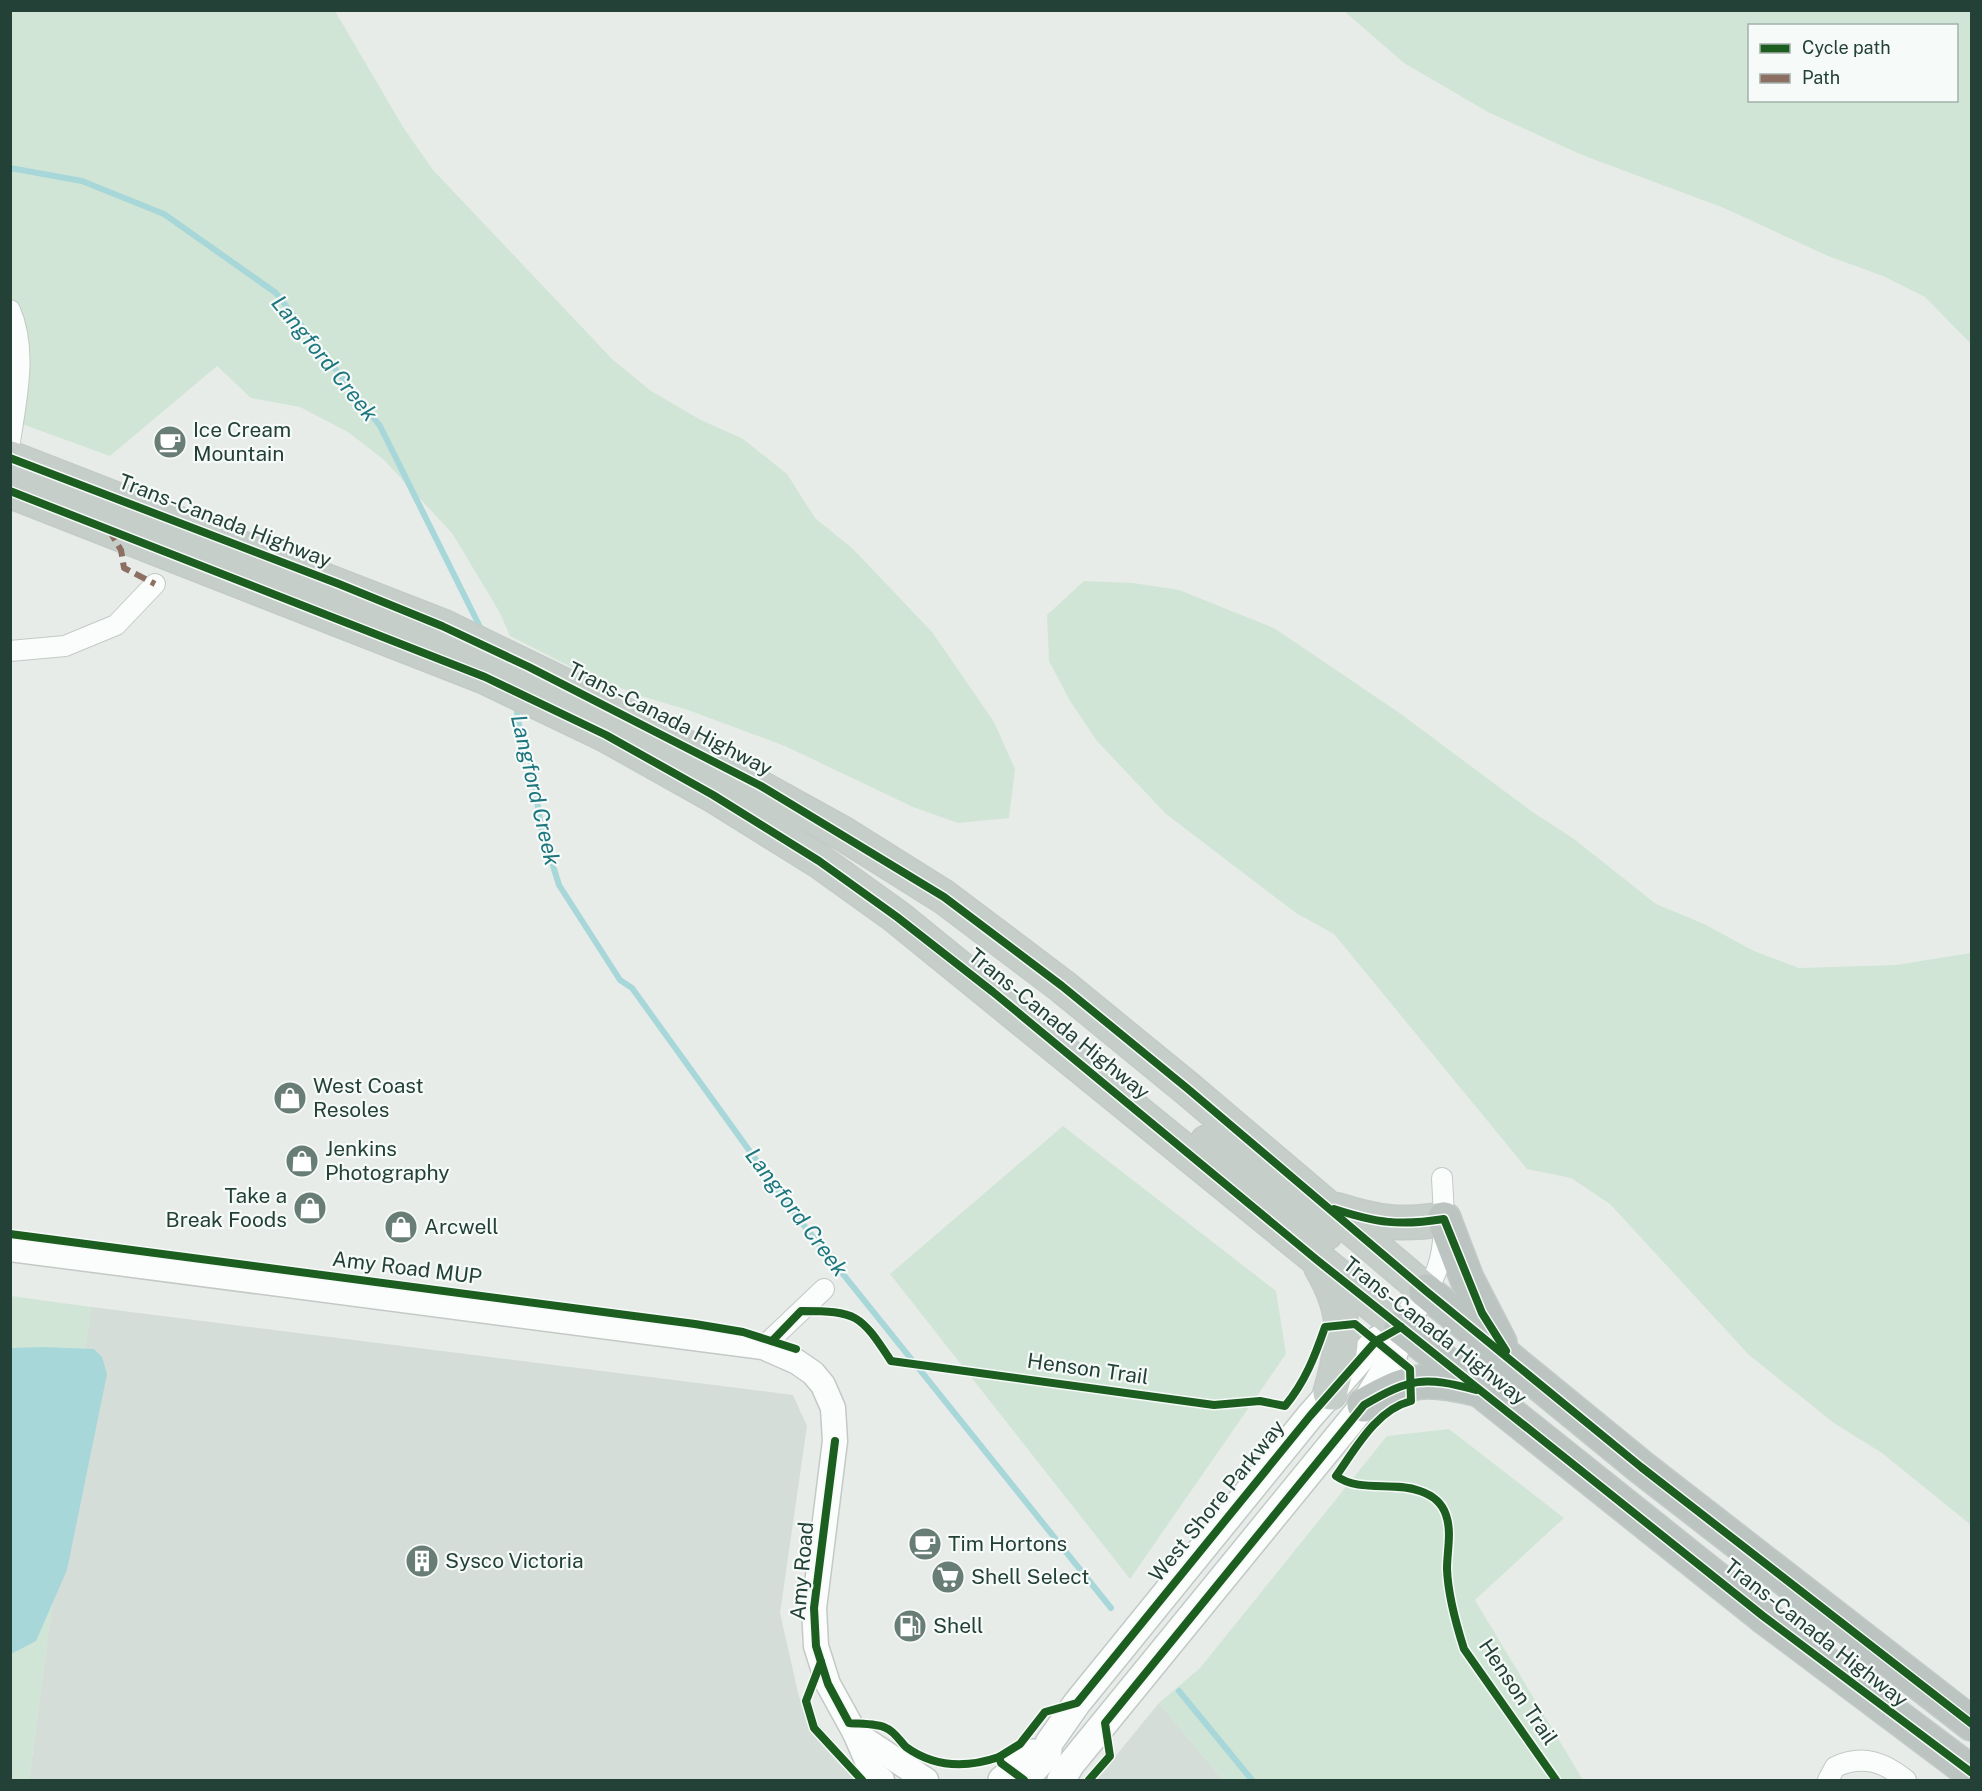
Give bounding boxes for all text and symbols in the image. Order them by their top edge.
legend [1748,24,1958,102]
text: Cycle path [1802,37,1891,58]
text: Path [1802,67,1840,88]
water label: Langford Creek [266,290,384,426]
place label: Ice Cream Mountain [193,417,291,466]
cafe icon: Ice Cream Mountain [152,424,188,460]
street label: Trans-Canada Highway [115,468,335,573]
street label: Trans-Canada Highway [564,656,777,781]
water label: Langford Creek [506,712,566,868]
street label: Trans-Canada Highway [964,943,1155,1104]
place label: West Coast Resoles [313,1073,424,1122]
shop icon: West Coast Resoles [272,1080,308,1116]
place label: Jenkins Photography [325,1136,450,1185]
shop icon: Jenkins Photography [284,1143,320,1179]
water label: Langford Creek [740,1143,854,1281]
place label: Take a Break Foods [166,1183,287,1232]
shop icon: Take a Break Foods [292,1190,328,1226]
shop icon: Arcwell [383,1209,419,1245]
place label: Arcwell [424,1214,499,1239]
street label: Amy Road MUP [331,1246,483,1289]
street label: Trans-Canada Highway [1339,1251,1532,1410]
street label: Henson Trail [1026,1348,1150,1389]
street label: West Shore Parkway [1144,1415,1290,1587]
street label: Amy Road [785,1521,818,1621]
cafe icon: Tim Hortons [907,1526,943,1562]
place label: Tim Hortons [948,1531,1067,1556]
building icon: Sysco Victoria [404,1543,440,1579]
place label: Sysco Victoria [445,1548,584,1573]
street label: Trans-Canada Highway [1720,1553,1913,1712]
supermarket icon: Shell Select [930,1559,966,1595]
place label: Shell Select [971,1564,1089,1589]
fuel station icon: Shell [892,1608,928,1644]
place label: Shell [933,1613,983,1638]
street label: Henson Trail [1474,1634,1563,1749]

